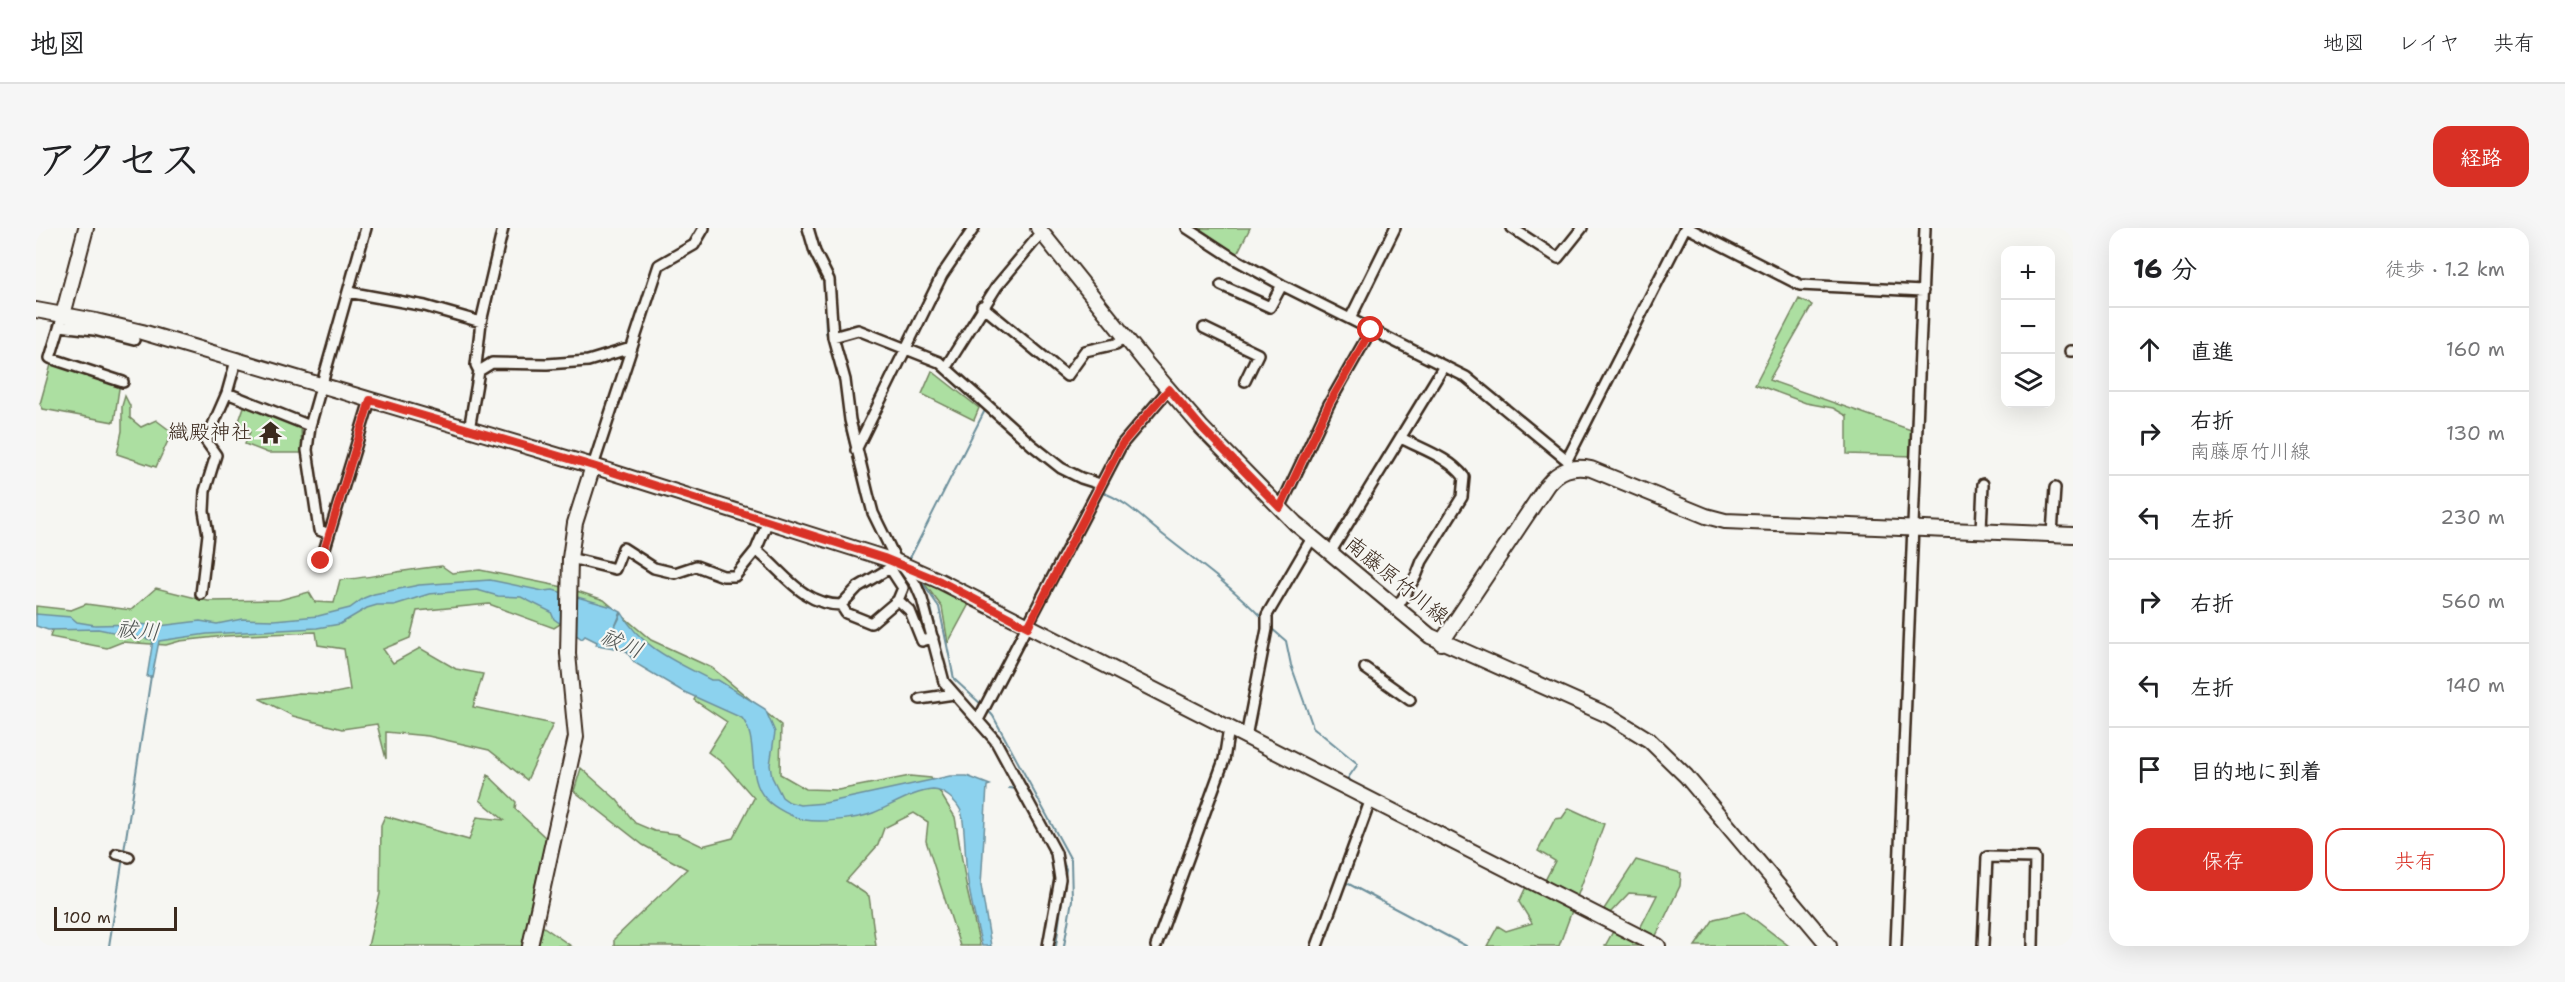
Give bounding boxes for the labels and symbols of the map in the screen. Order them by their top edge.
route start [1357,316,1383,342]
place label: 織殿神社 [168,418,252,446]
temple icon: 織殿神社 [257,419,283,445]
street label: 南藤原竹川線 [1339,529,1455,631]
route end [307,547,333,573]
water label: 祓川 [115,614,161,646]
water label: 祓川 [596,621,648,665]
scale bar [54,904,177,932]

